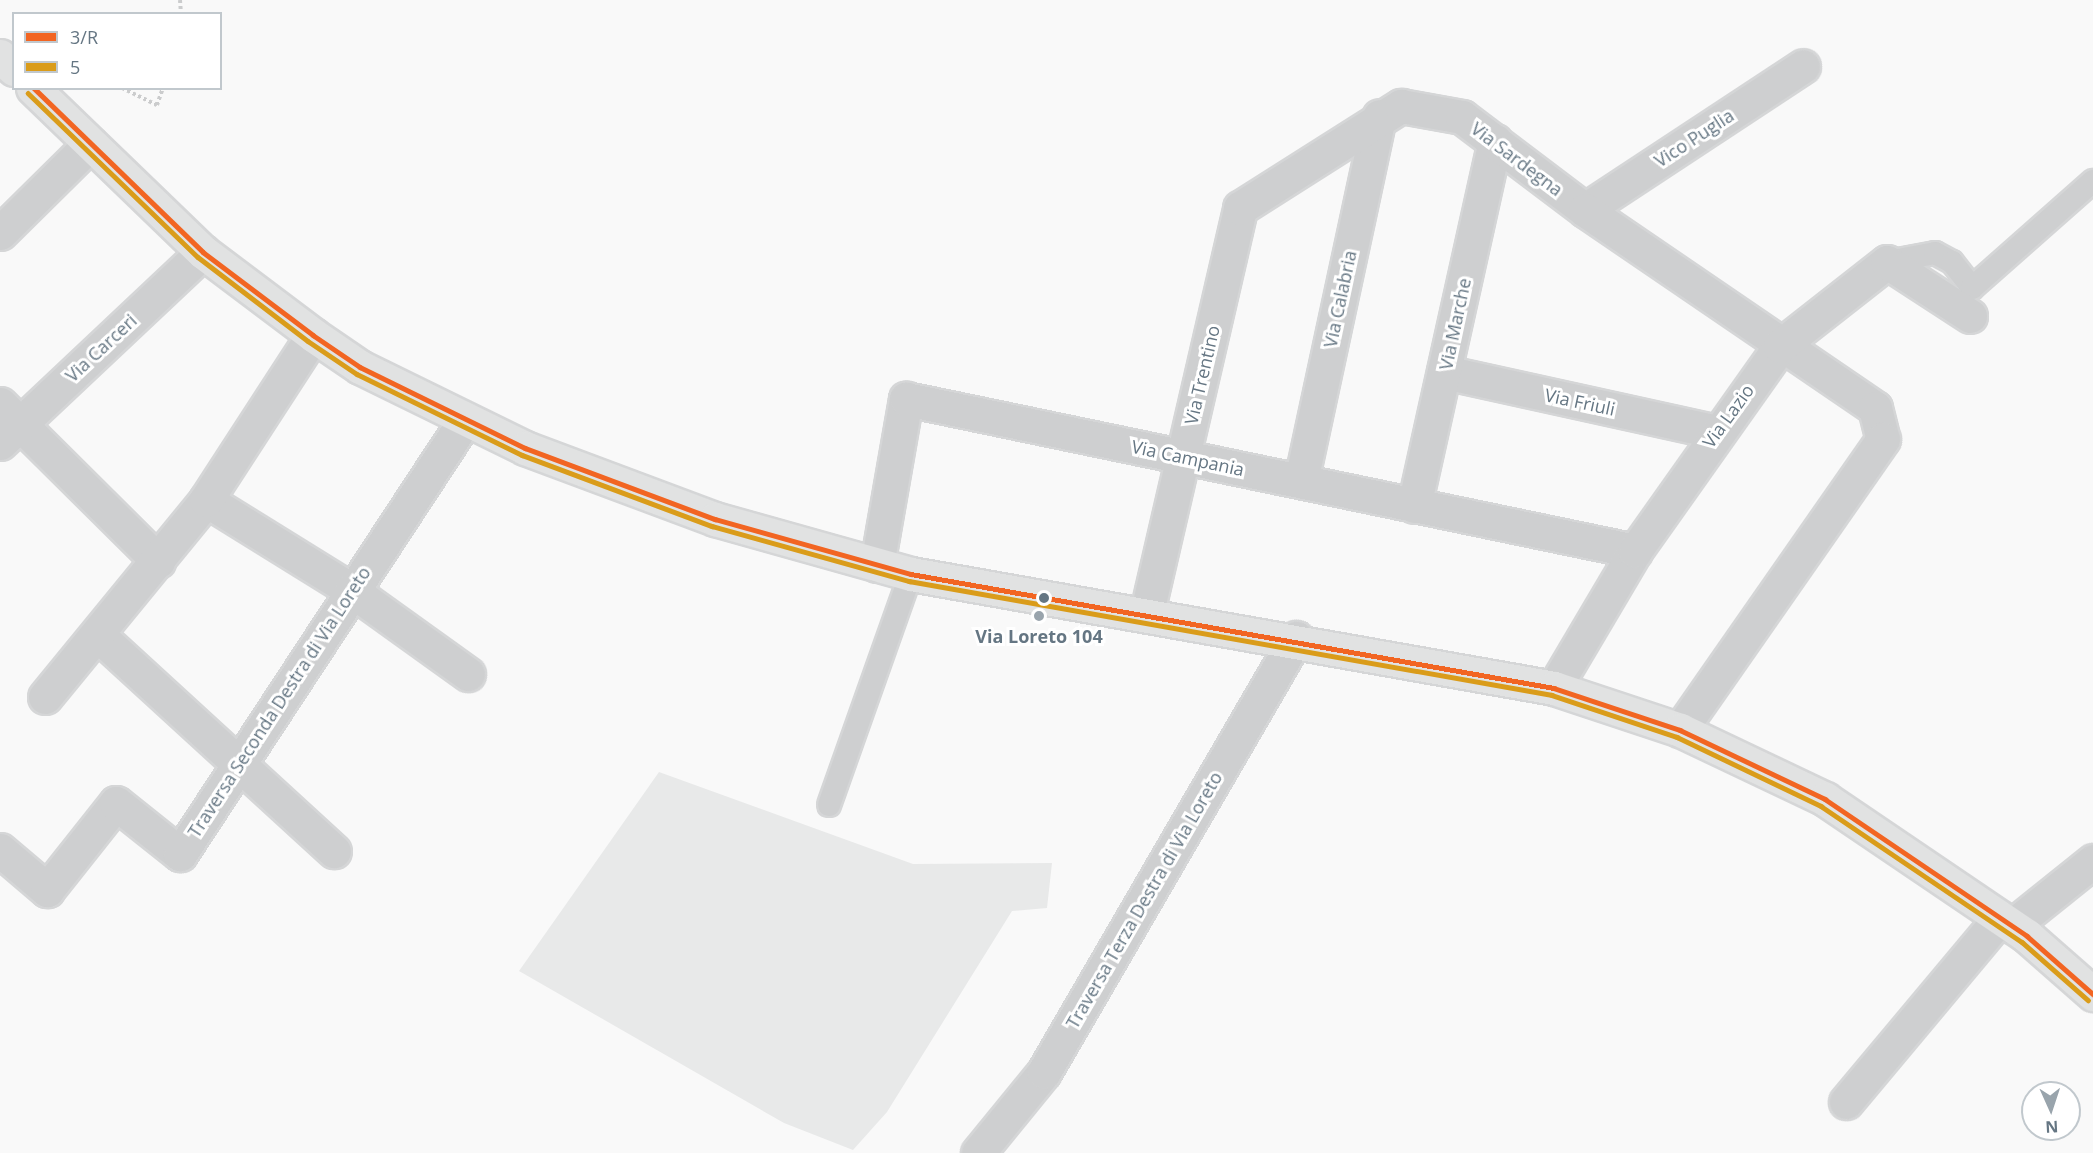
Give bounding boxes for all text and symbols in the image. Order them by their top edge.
legend [12,12,222,90]
text: 3/R [70,25,98,49]
text: 5 [70,55,80,79]
street label: Vico Puglia [1650,104,1738,172]
street label: Via Sardegna [1467,118,1567,200]
street label: Via Calabria [1319,248,1361,350]
street label: Via Marche [1435,276,1475,372]
street label: Via Carceri [61,310,141,386]
street label: Via Trentino [1180,323,1224,427]
street label: Via Lazio [1698,380,1758,452]
street label: Via Friuli [1543,384,1617,420]
street label: Via Campania [1130,436,1246,480]
street label: Traversa Seconda Destra di Via Loreto [183,563,375,841]
unlabelled marker [1038,592,1050,604]
marker: Via Loreto 104 [1032,609,1046,623]
place label: Via Loreto 104 [975,625,1103,647]
street label: Traversa Terza Destra di Via Loreto [1061,768,1227,1032]
north arrow [2021,1081,2081,1141]
text: N [2045,1116,2059,1138]

